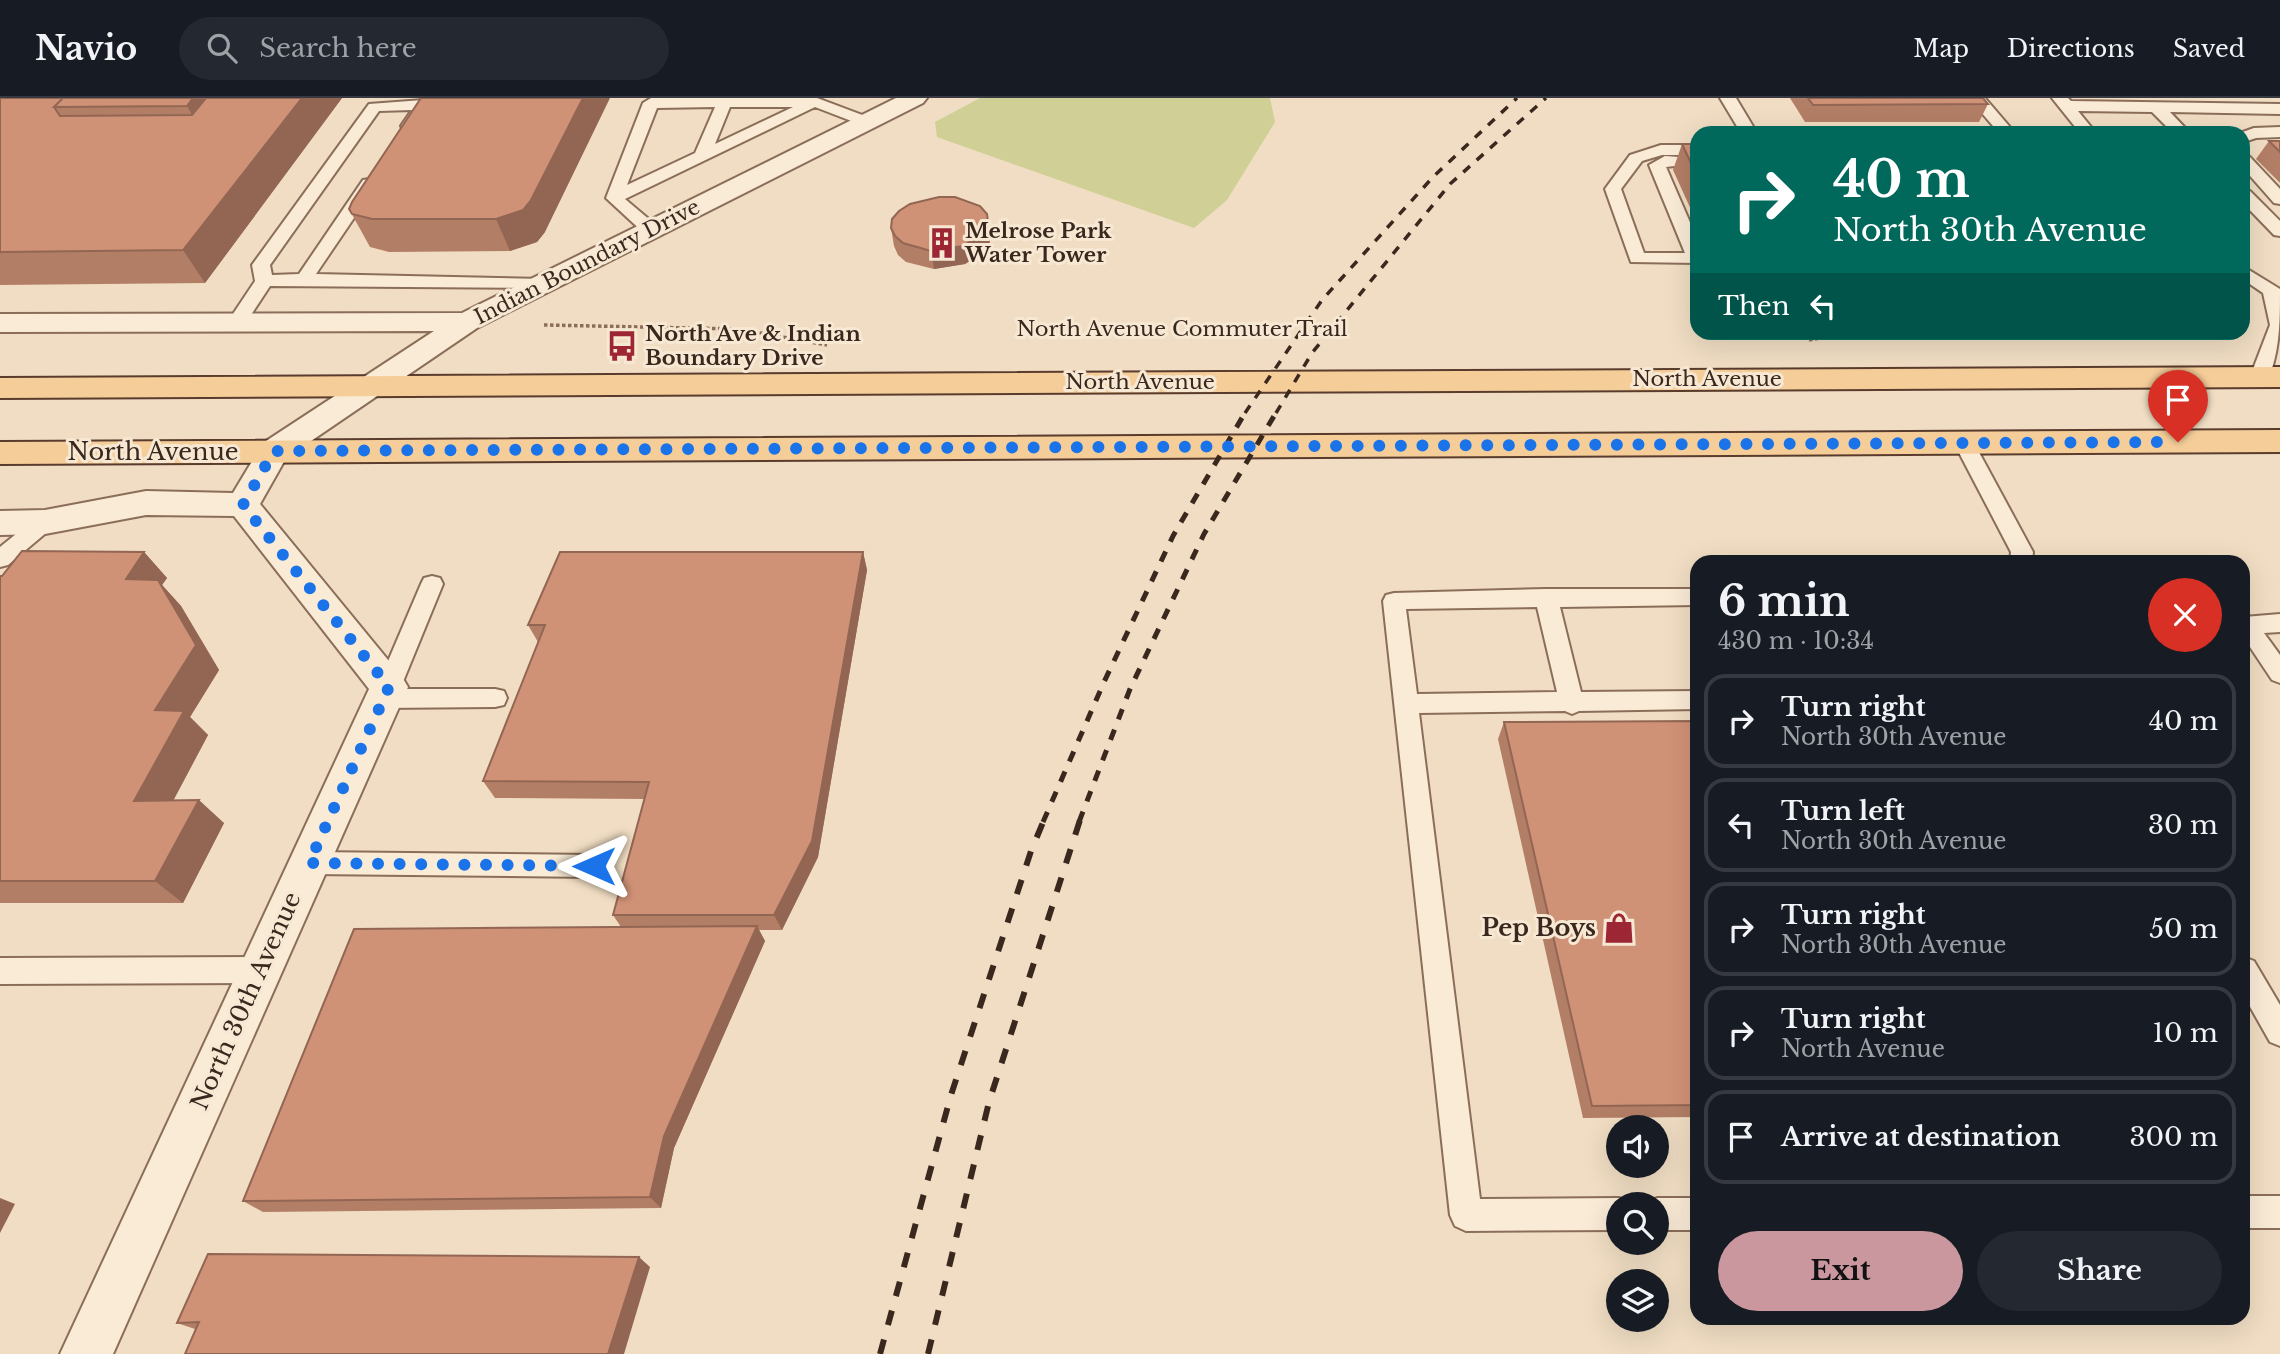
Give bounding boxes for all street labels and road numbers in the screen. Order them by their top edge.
street label: Indian Boundary Drive [470,194,704,330]
street label: North Avenue Commuter Trail [1016,316,1348,342]
street label: North Avenue [1632,366,1782,392]
street label: North Avenue [1065,369,1215,395]
street label: North Avenue [68,437,238,466]
street label: North 30th Avenue [184,887,307,1114]

